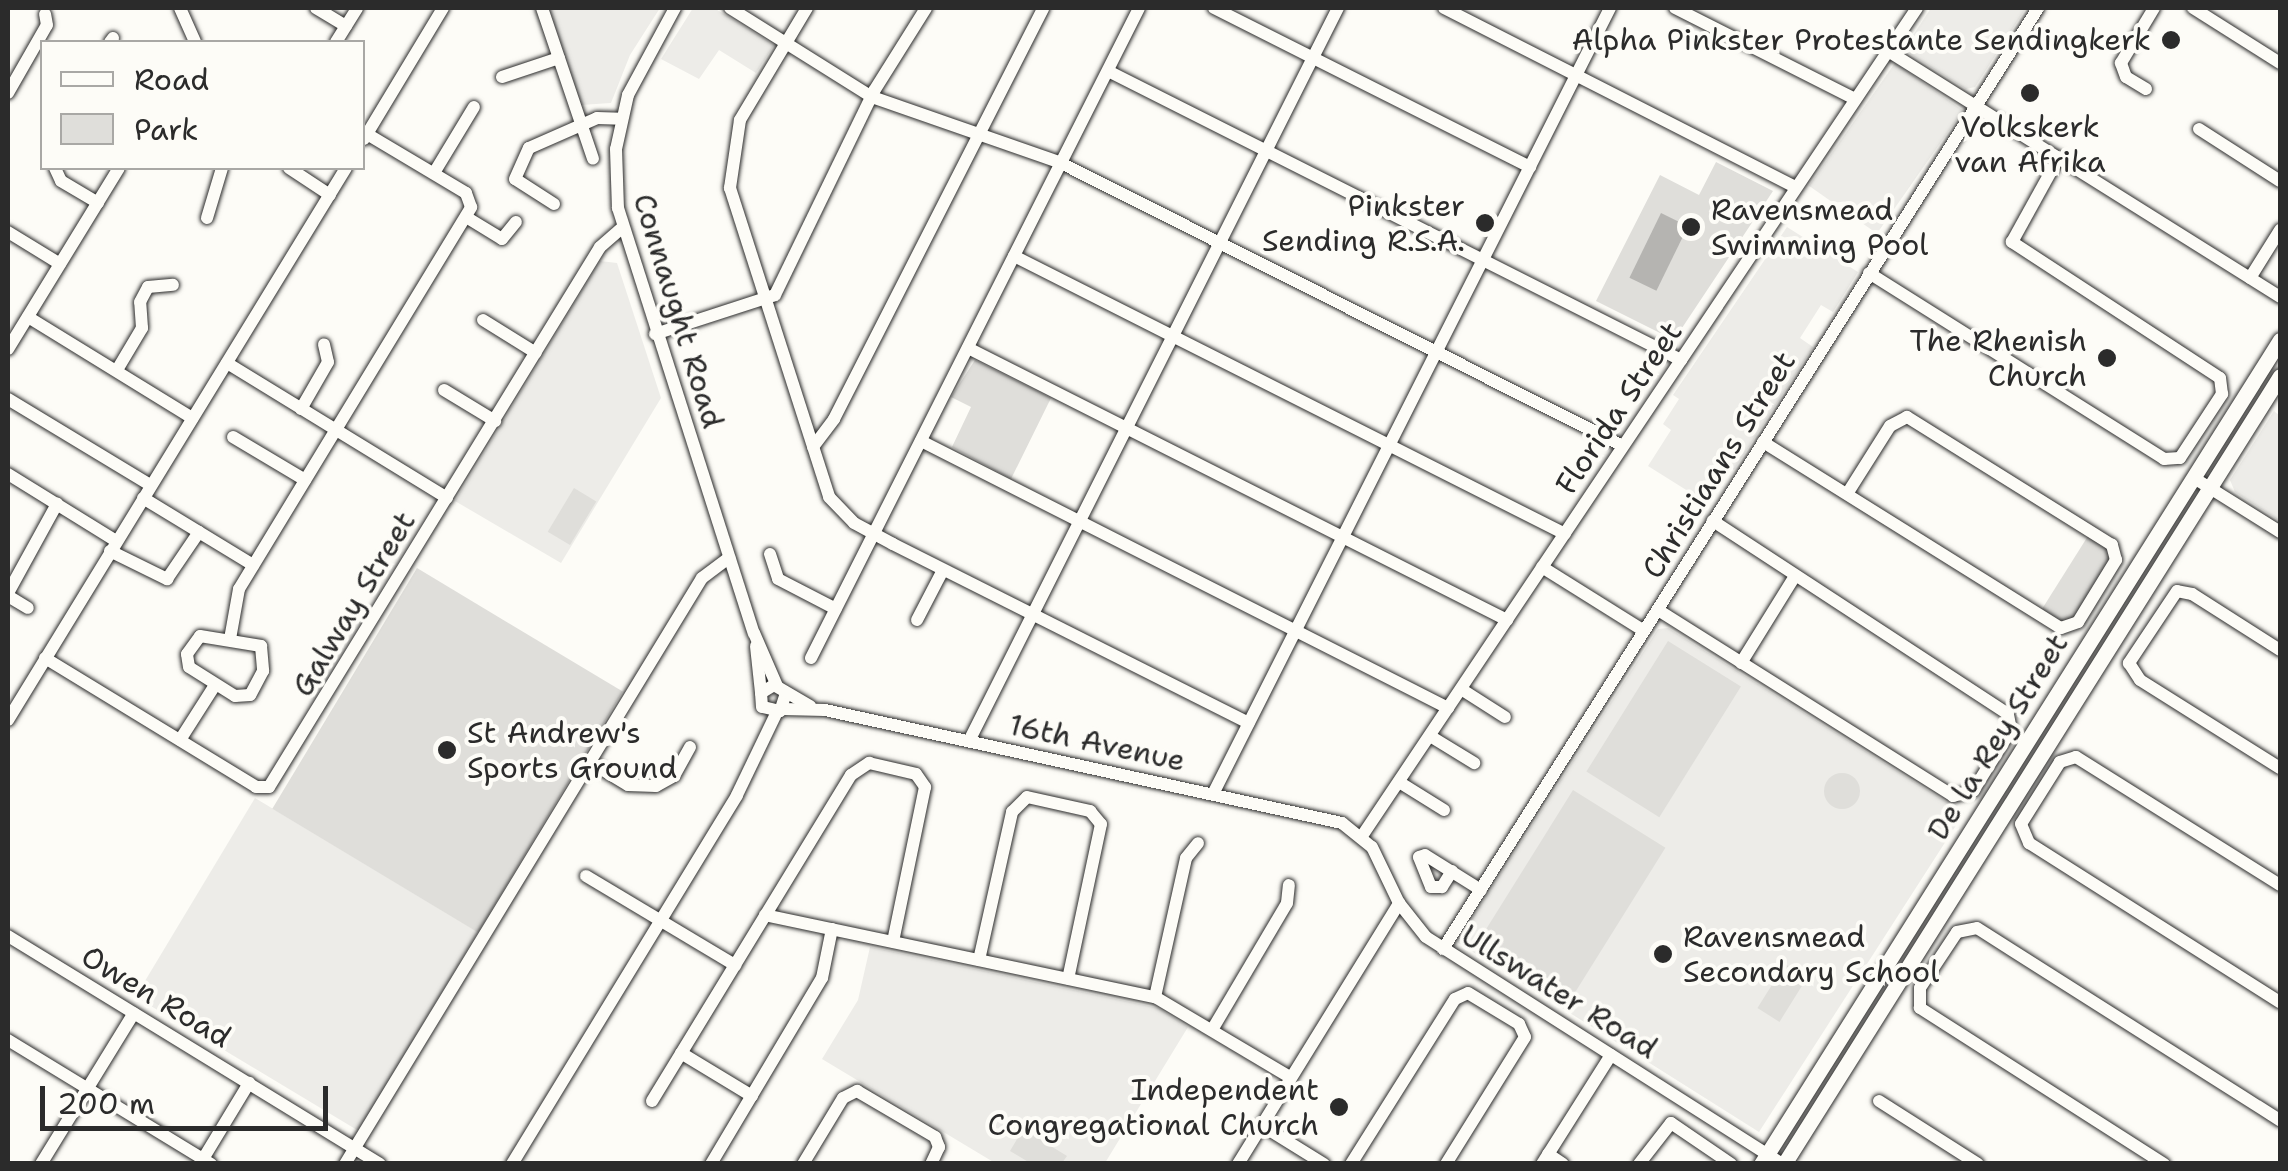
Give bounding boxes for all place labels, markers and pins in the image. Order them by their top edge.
place label: Alpha Pinkster Protestante Sendingkerk [1572,22,2151,58]
marker: Alpha Pinkster Protestante Sendingkerk [2160,29,2182,51]
marker: Volkskerk van Afrika [2019,82,2041,104]
place label: Volkskerk van Afrika [1954,109,2106,180]
place label: Pinkster Sending R.S.A. [1262,188,1465,258]
place label: Ravensmead Swimming Pool [1711,192,1928,262]
marker: Pinkster Sending R.S.A. [1474,212,1496,234]
marker: Ravensmead Swimming Pool [1680,216,1702,238]
place label: The Rhenish Church [1909,323,2087,394]
marker: The Rhenish Church [2096,347,2118,369]
place label: St Andrew's Sports Ground [467,715,677,786]
marker: St Andrew's Sports Ground [436,739,458,761]
place label: Ravensmead Secondary School [1683,919,1939,990]
marker: Ravensmead Secondary School [1652,943,1674,965]
place label: Independent Congregational Church [987,1072,1319,1142]
marker: Independent Congregational Church [1328,1096,1350,1118]

